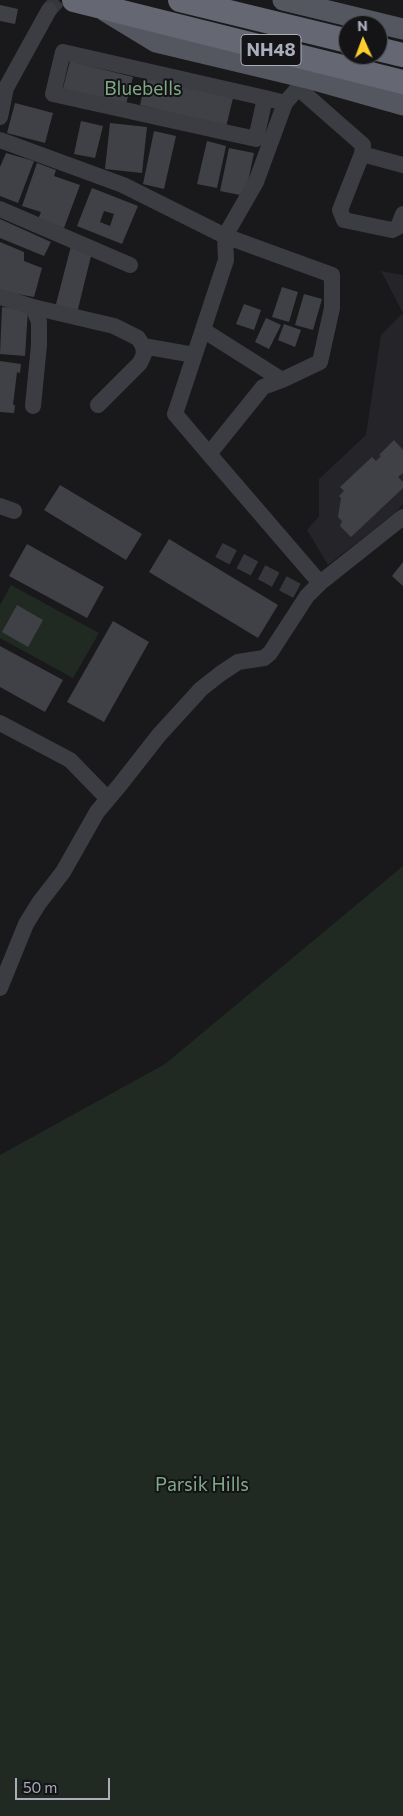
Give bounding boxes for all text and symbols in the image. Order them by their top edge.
north arrow [338,15,388,65]
text: N [357,17,368,34]
road number: NH48 [241,34,301,66]
park label: Bluebells [104,78,182,100]
park label: Parsik Hills [155,1474,249,1496]
scale bar [18,1768,112,1800]
text: 50 m [23,1778,57,1796]

